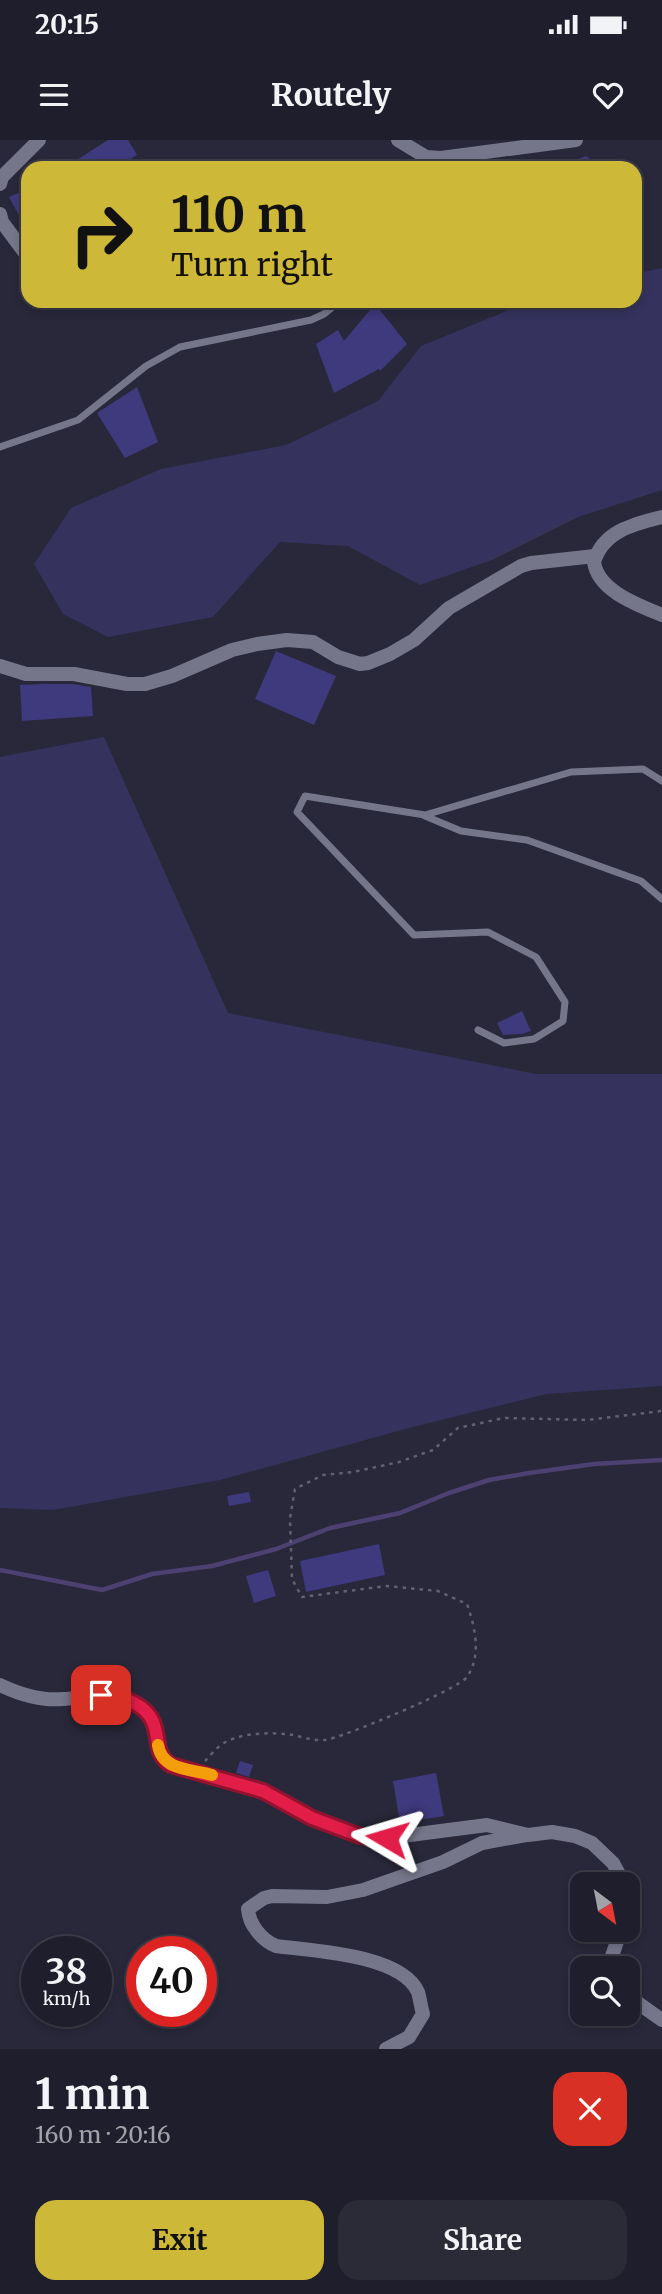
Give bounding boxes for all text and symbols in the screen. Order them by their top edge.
text: 20:15 [35,8,99,41]
text: Routely [271,75,391,115]
icon: menu [35,76,73,114]
icon: heart [589,76,627,114]
text: 110 m [171,184,306,245]
icon: right [56,189,147,280]
text: Turn right [171,245,333,285]
pin [71,1665,131,1725]
icon: arrive [82,1676,120,1714]
position arrow [350,1801,424,1875]
north arrow [570,1872,640,1942]
map controls [570,1872,640,2026]
speed limit sign: 40 [126,1936,217,2027]
text: 38 [46,1950,87,1994]
button: search [570,1956,640,2026]
text: km/h [43,1987,90,2010]
text: 1 min [35,2068,149,2120]
button: close [553,2072,627,2146]
text: 160 m · 20:16 [35,2120,171,2149]
button: Exit [35,2200,324,2280]
button: Share [338,2200,627,2280]

